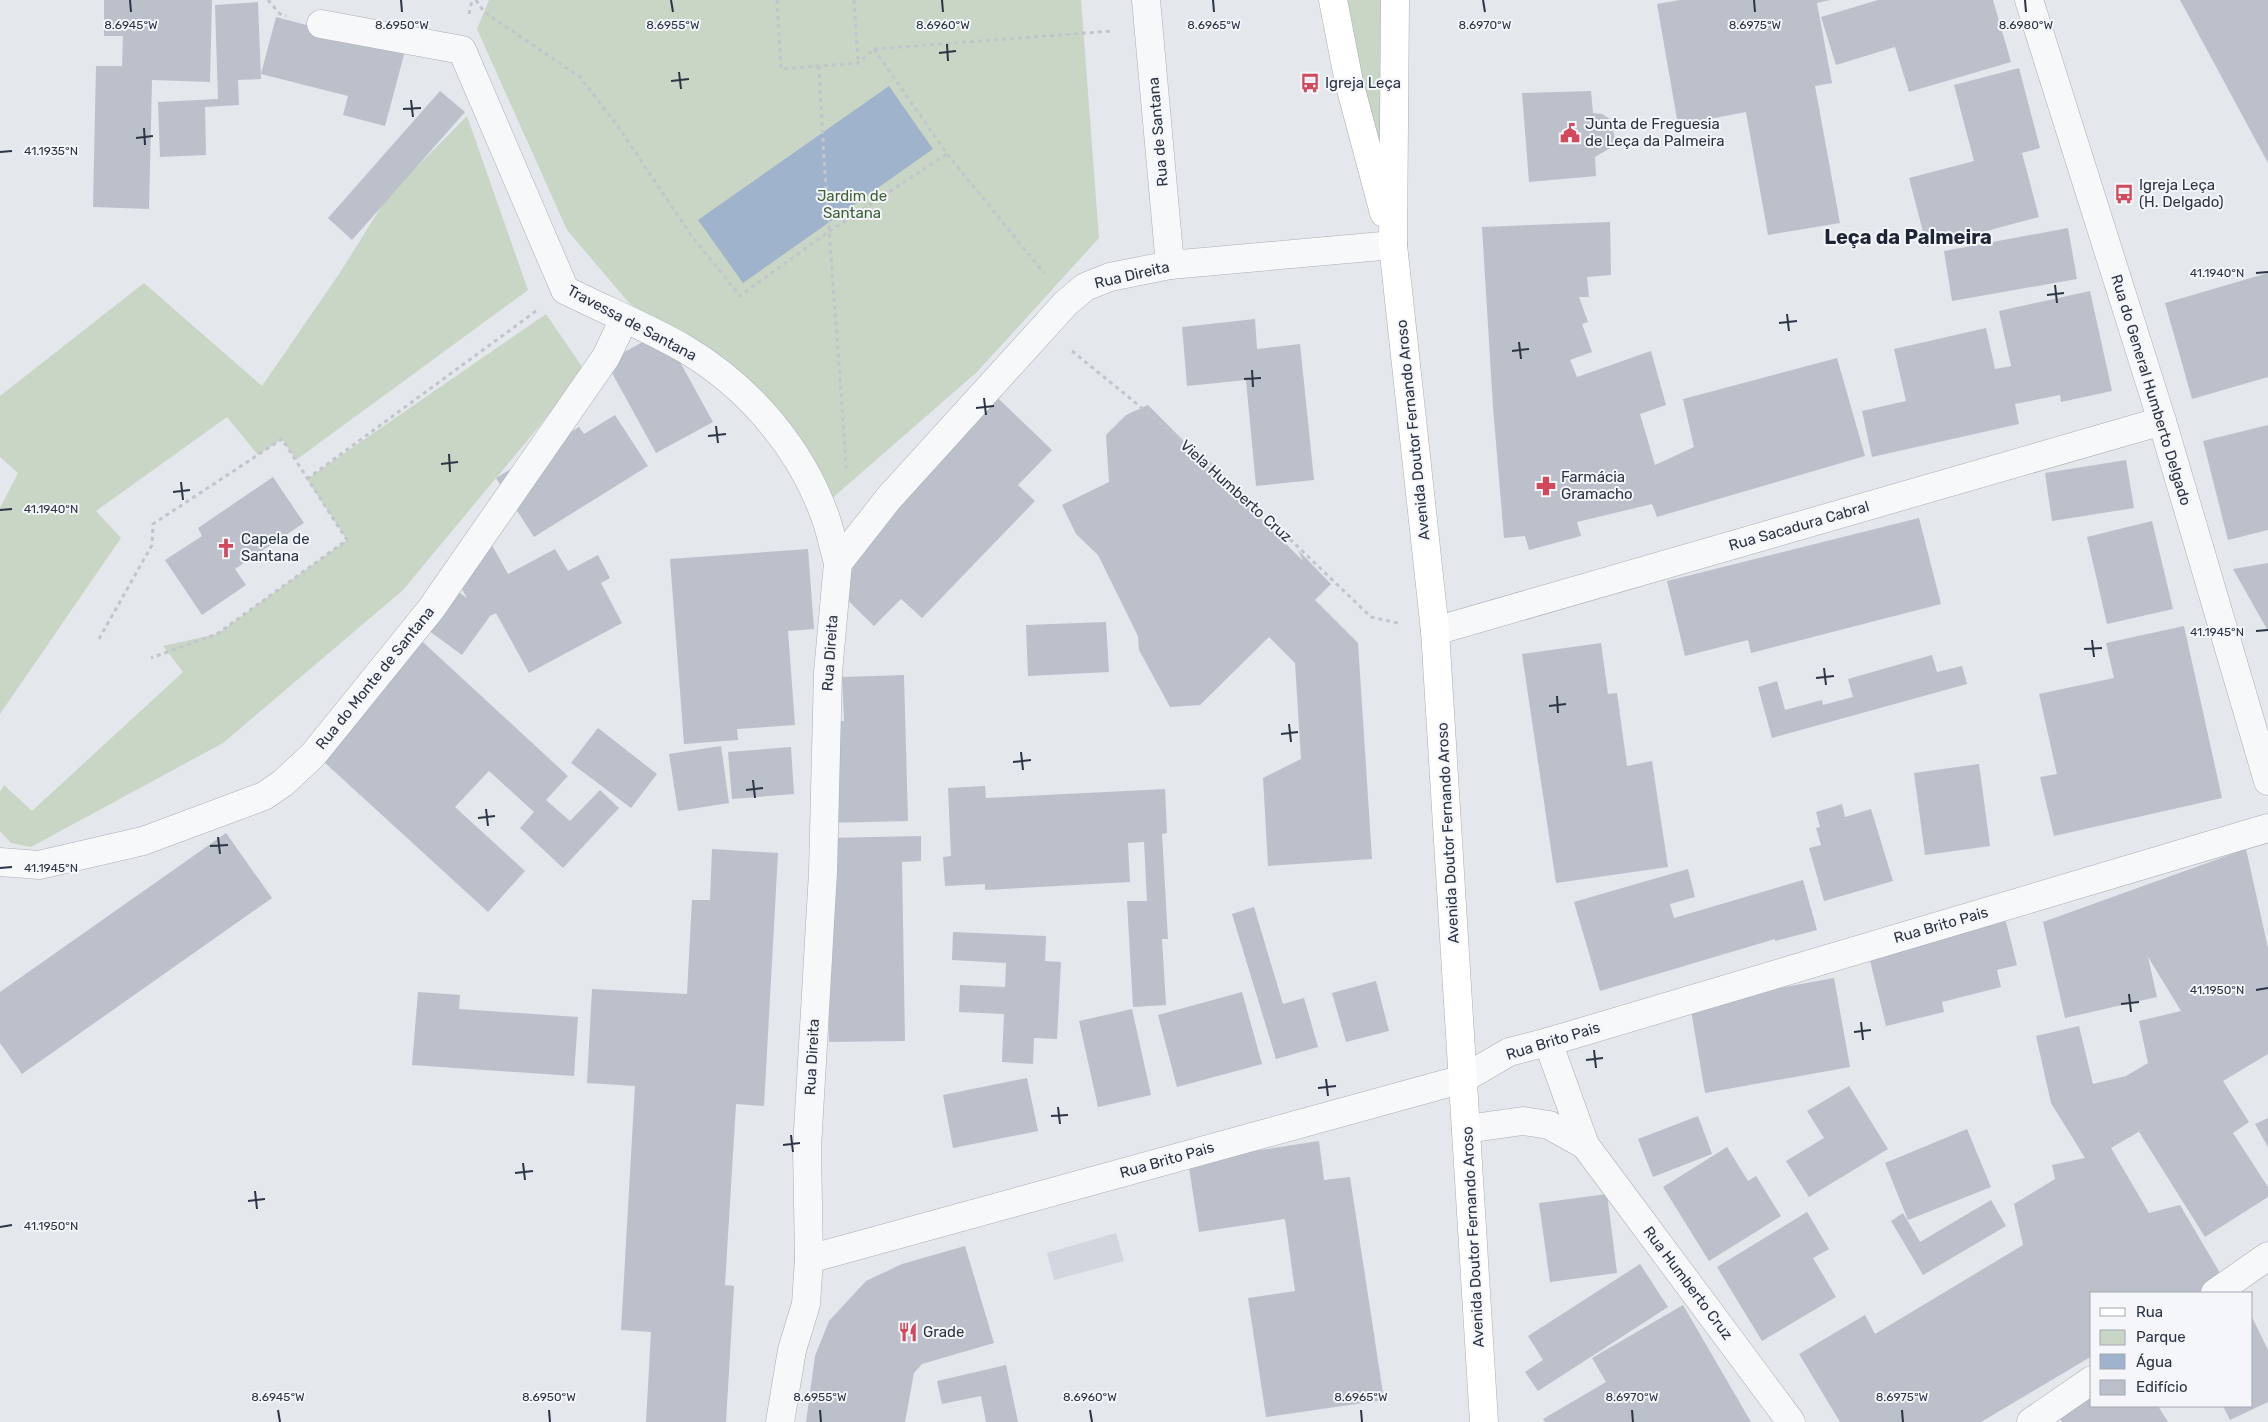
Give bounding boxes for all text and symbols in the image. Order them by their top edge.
text: 8.6945°W [104,18,158,32]
text: 8.6950°W [375,18,429,32]
text: 8.6955°W [646,18,700,32]
text: 8.6960°W [916,18,970,32]
text: 8.6965°W [1187,18,1241,32]
text: 8.6970°W [1459,18,1512,32]
text: 8.6975°W [1729,18,1782,32]
text: 8.6980°W [1999,18,2054,32]
bus stop icon: Igreja Leça [1299,72,1321,94]
place label: Igreja Leça [1325,74,1401,92]
street label: Rua de Santana [1144,76,1172,188]
place label: Junta de Freguesia de Leça da Palmeira [1585,115,1724,150]
public building icon: Junta de Freguesia de Leça da Palmeira [1559,122,1581,144]
text: 41.1935°N [24,144,78,158]
place label: Igreja Leça (H. Delgado) [2139,176,2224,211]
bus stop icon: Igreja Leça (H. Delgado) [2113,183,2135,205]
park label: Jardim de Santana [817,187,887,222]
district label: Leça da Palmeira [1824,225,1992,249]
street label: Rua Direita [1093,258,1171,292]
text: 41.1940°N [2190,266,2244,280]
street label: Rua do General Humberto Delgado [2107,272,2195,508]
street label: Travessa de Santana [564,281,700,365]
street label: Avenida Doutor Fernando Aroso [1392,319,1434,541]
street label: Viela Humberto Cruz [1176,436,1296,546]
place label: Farmácia Gramacho [1561,468,1633,503]
pharmacy icon: Farmácia Gramacho [1535,475,1557,497]
street label: Rua Sacadura Cabral [1727,497,1871,555]
text: 41.1940°N [24,502,78,516]
place label: Capela de Santana [241,530,310,565]
church icon: Capela de Santana [215,537,237,559]
street label: Rua do Monte de Santana [312,603,438,753]
street label: Rua Direita [818,614,842,692]
text: 41.1945°N [2190,625,2244,639]
street label: Avenida Doutor Fernando Aroso [1433,722,1463,944]
text: 41.1945°N [24,861,78,875]
street label: Rua Brito Pais [1892,903,1991,947]
text: 41.1950°N [2190,983,2244,997]
street label: Rua Direita [801,1018,823,1096]
street label: Rua Brito Pais [1504,1018,1603,1064]
street label: Avenida Doutor Fernando Aroso [1458,1126,1488,1348]
street label: Rua Brito Pais [1118,1138,1217,1182]
text: 41.1950°N [24,1219,78,1233]
street label: Rua Humberto Cruz [1639,1223,1737,1344]
legend [2090,1292,2253,1407]
text: Rua [2136,1303,2163,1321]
restaurant icon: Grade [897,1321,919,1343]
place label: Grade [923,1323,964,1341]
text: Parque [2136,1328,2186,1346]
text: Água [2136,1353,2172,1371]
text: Edifício [2136,1378,2188,1396]
text: 8.6945°W [251,1390,305,1404]
text: 8.6950°W [522,1390,576,1404]
text: 8.6955°W [793,1390,847,1404]
text: 8.6960°W [1063,1390,1117,1404]
text: 8.6965°W [1334,1390,1388,1404]
text: 8.6970°W [1606,1390,1659,1404]
text: 8.6975°W [1876,1390,1929,1404]

